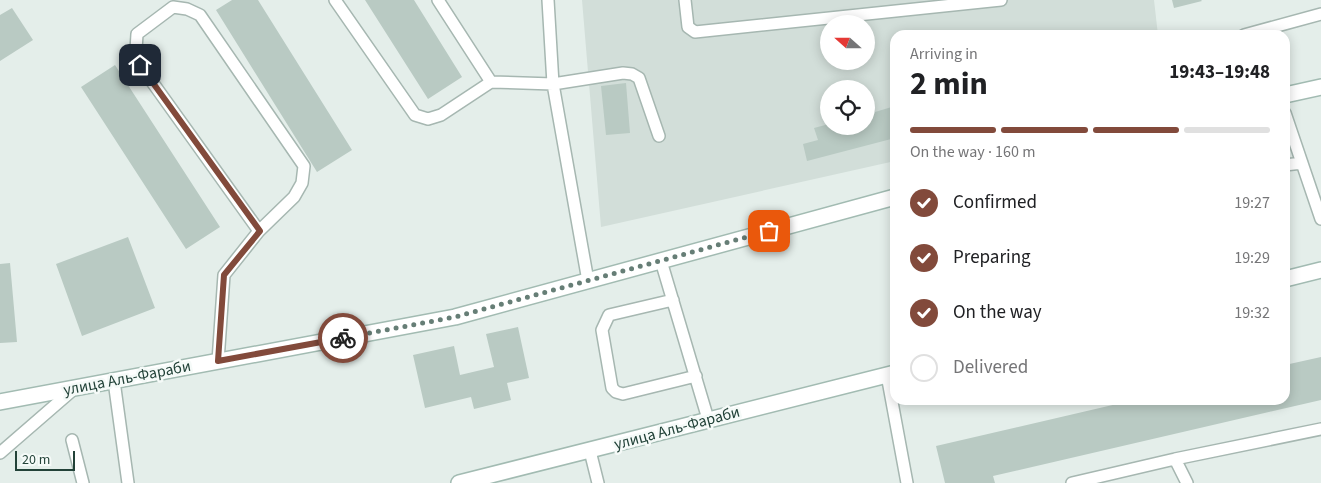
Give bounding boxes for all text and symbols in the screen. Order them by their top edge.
north arrow [820,15,875,70]
map controls [820,15,875,135]
text: Arriving in [910,43,978,65]
pin [119,44,161,86]
icon: home [126,51,154,79]
text: 19:43–19:48 [1169,59,1270,86]
text: 2 min [910,61,988,107]
button: locate [820,80,875,135]
text: On the way · 160 m [910,141,1035,163]
icon: check [910,189,938,217]
text: Confirmed [953,189,1037,216]
text: 19:27 [1234,192,1270,214]
pin [748,210,790,252]
icon: bag [755,217,783,245]
icon: check [910,244,938,272]
text: Preparing [953,244,1031,271]
text: 19:29 [1234,247,1270,269]
icon: check [910,299,938,327]
text: On the way [953,299,1042,326]
text: 19:32 [1234,302,1270,324]
courier [318,313,368,363]
icon: bike [329,324,357,352]
text: Delivered [953,354,1028,381]
street label: улица Аль-Фараби [61,355,193,401]
street label: улица Аль-Фараби [612,401,742,455]
scale bar [15,448,75,471]
text: 20 m [22,450,50,470]

